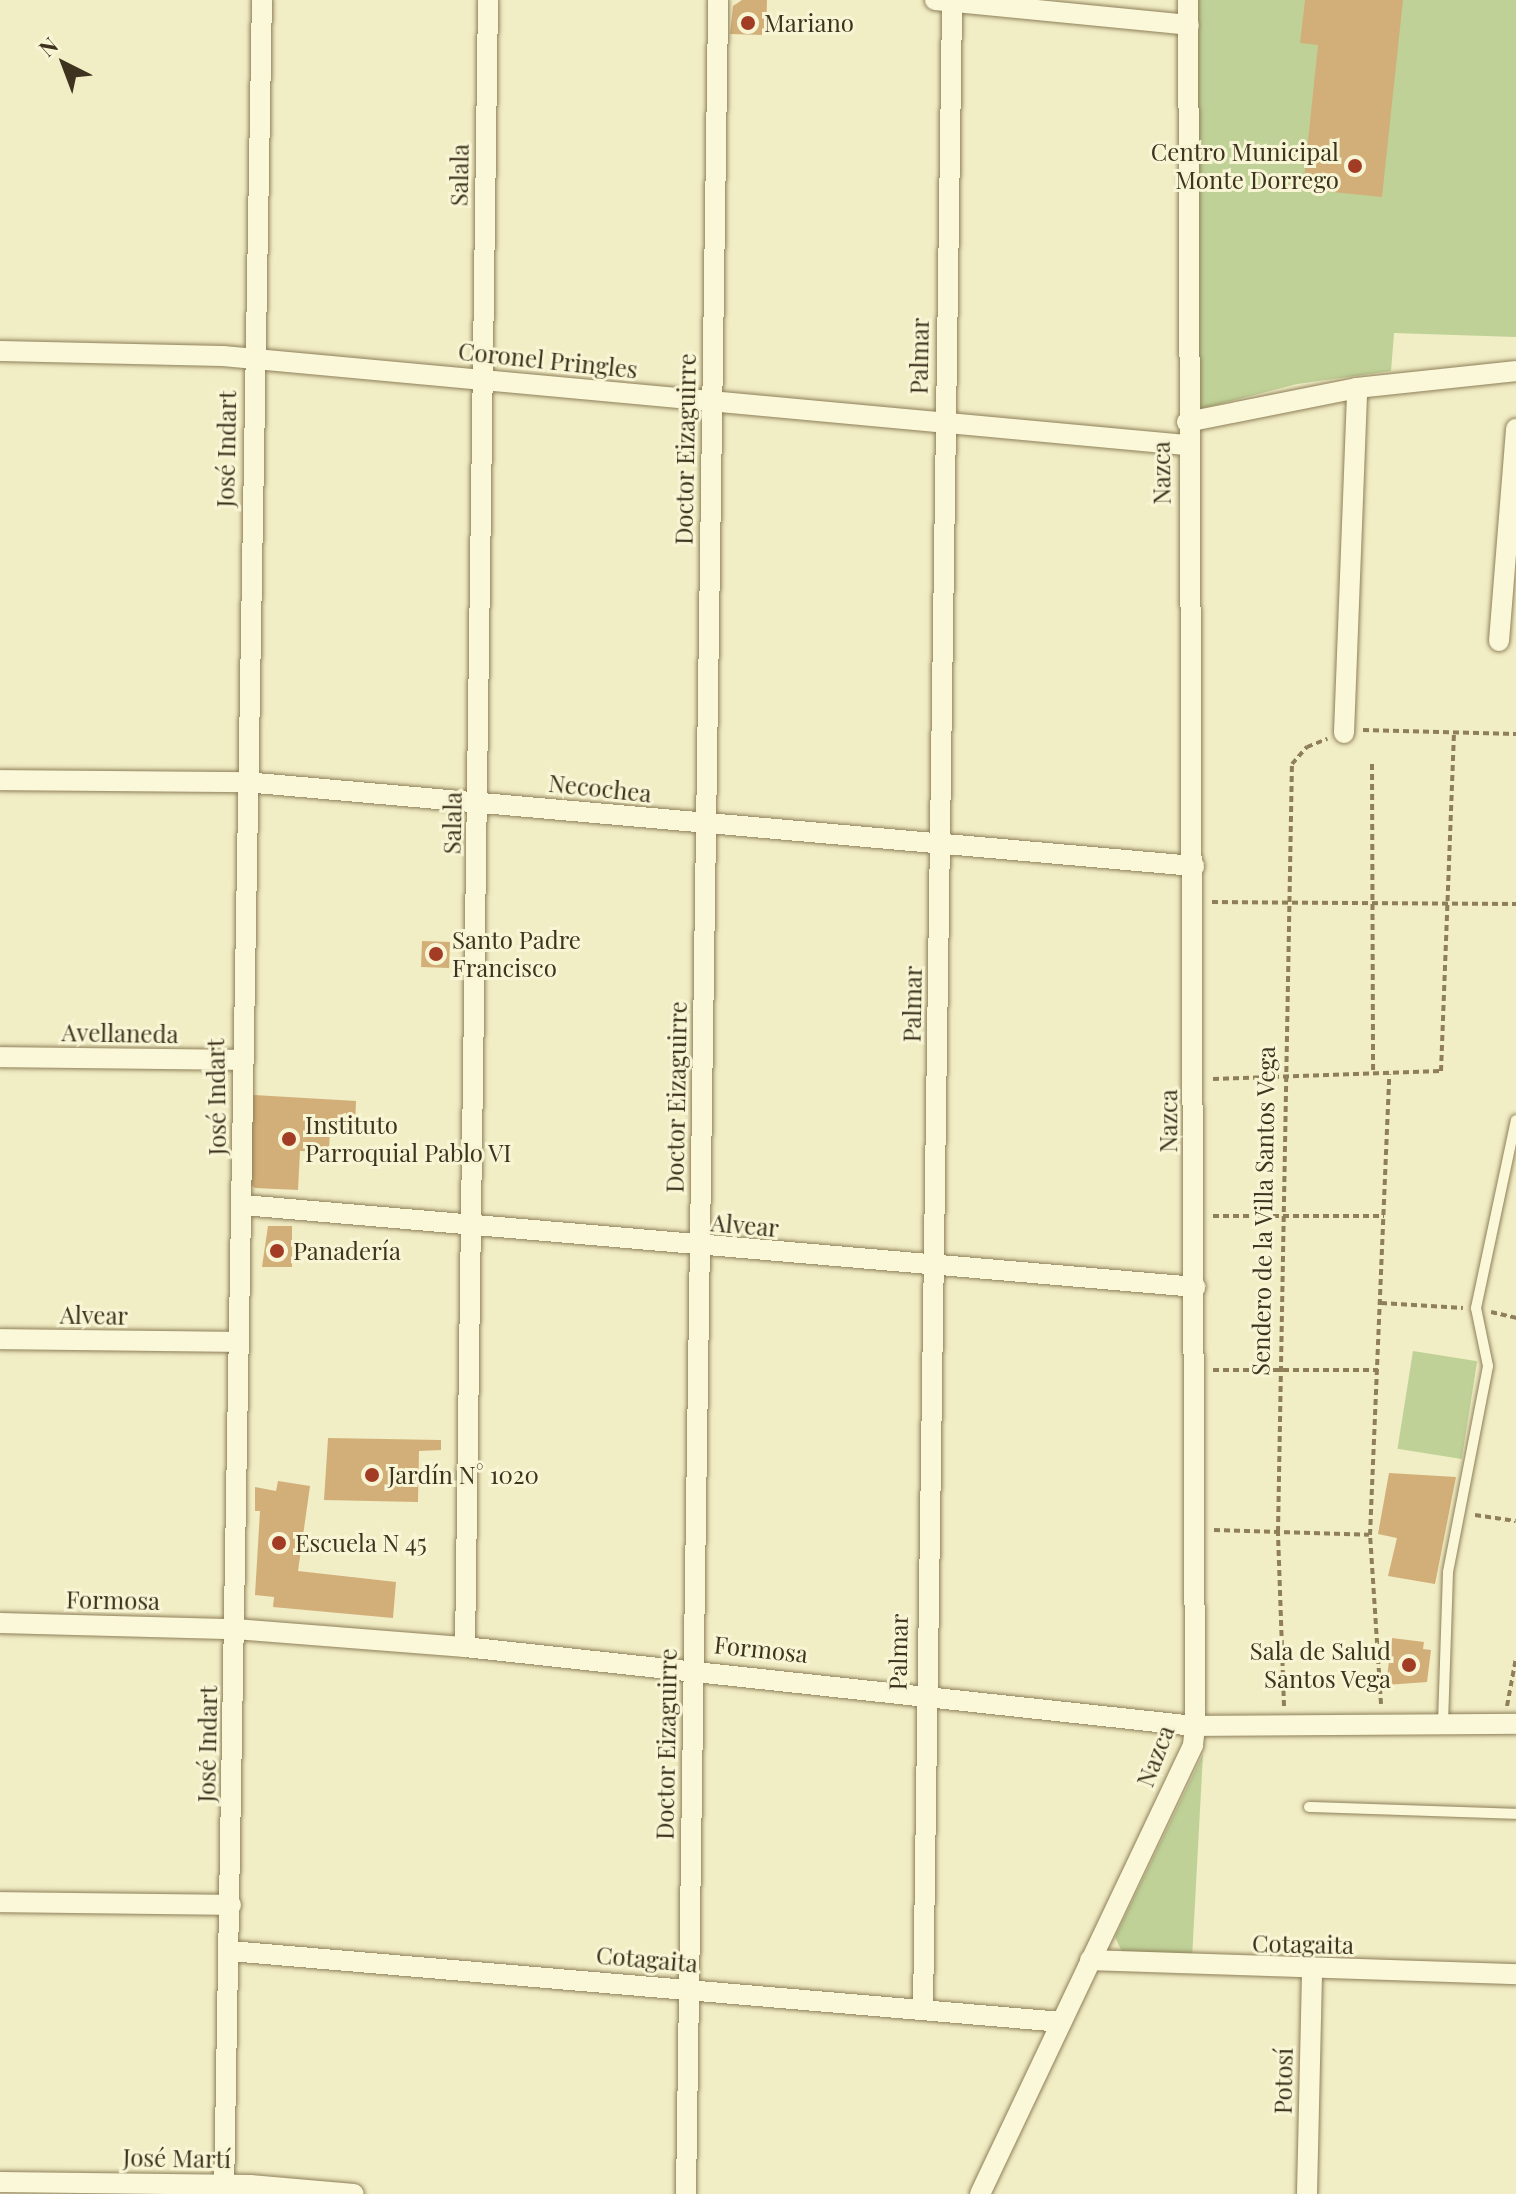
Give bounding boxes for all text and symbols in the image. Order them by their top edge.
place label: Mariano [764,9,854,37]
marker: Mariano [739,14,757,32]
north arrow [24,24,104,104]
text: N [32,30,64,63]
place label: Centro Municipal Monte Dorrego [1151,138,1339,194]
street label: Salala [444,143,474,207]
marker: Centro Municipal Monte Dorrego [1346,157,1364,175]
street label: Palmar [904,317,934,395]
street label: Coronel Pringles [457,336,639,384]
street label: Doctor Eizaguirre [669,353,701,545]
street label: José Indart [211,390,241,508]
street label: Nazca [1146,441,1176,505]
street label: Necochea [547,768,653,808]
street label: Salala [437,791,467,855]
place label: Santo Padre Francisco [452,926,581,982]
marker: Santo Padre Francisco [427,945,445,963]
street label: Palmar [897,965,927,1043]
street label: Doctor Eizaguirre [660,1001,692,1193]
street label: Avellaneda [61,1018,179,1048]
street label: José Indart [201,1038,231,1156]
street label: Sendero de la Villa Santos Vega [1246,1044,1280,1378]
street label: Nazca [1154,1089,1182,1153]
place label: Instituto Parroquial Pablo VI [305,1111,512,1167]
marker: Instituto Parroquial Pablo VI [280,1130,298,1148]
street label: Alvear [710,1208,780,1242]
place label: Panadería [293,1237,401,1265]
marker: Panadería [268,1242,286,1260]
street label: Alvear [60,1300,128,1330]
place label: Jardín N° 1020 [388,1461,539,1489]
marker: Jardín N° 1020 [363,1466,381,1484]
place label: Escuela N 45 [295,1529,428,1557]
marker: Escuela N 45 [270,1534,288,1552]
street label: Formosa [66,1585,160,1615]
street label: Palmar [883,1613,913,1691]
street label: Formosa [713,1630,809,1668]
place label: Sala de Salud Santos Vega [1250,1637,1391,1693]
street label: Doctor Eizaguirre [650,1648,682,1840]
marker: Sala de Salud Santos Vega [1398,1654,1420,1676]
street label: José Indart [192,1685,222,1803]
street label: Nazca [1130,1721,1180,1791]
street label: Cotagaita [1252,1929,1354,1959]
street label: Cotagaita [595,1940,699,1978]
street label: Potosí [1268,2048,1298,2114]
street label: José Martí [123,2143,231,2173]

